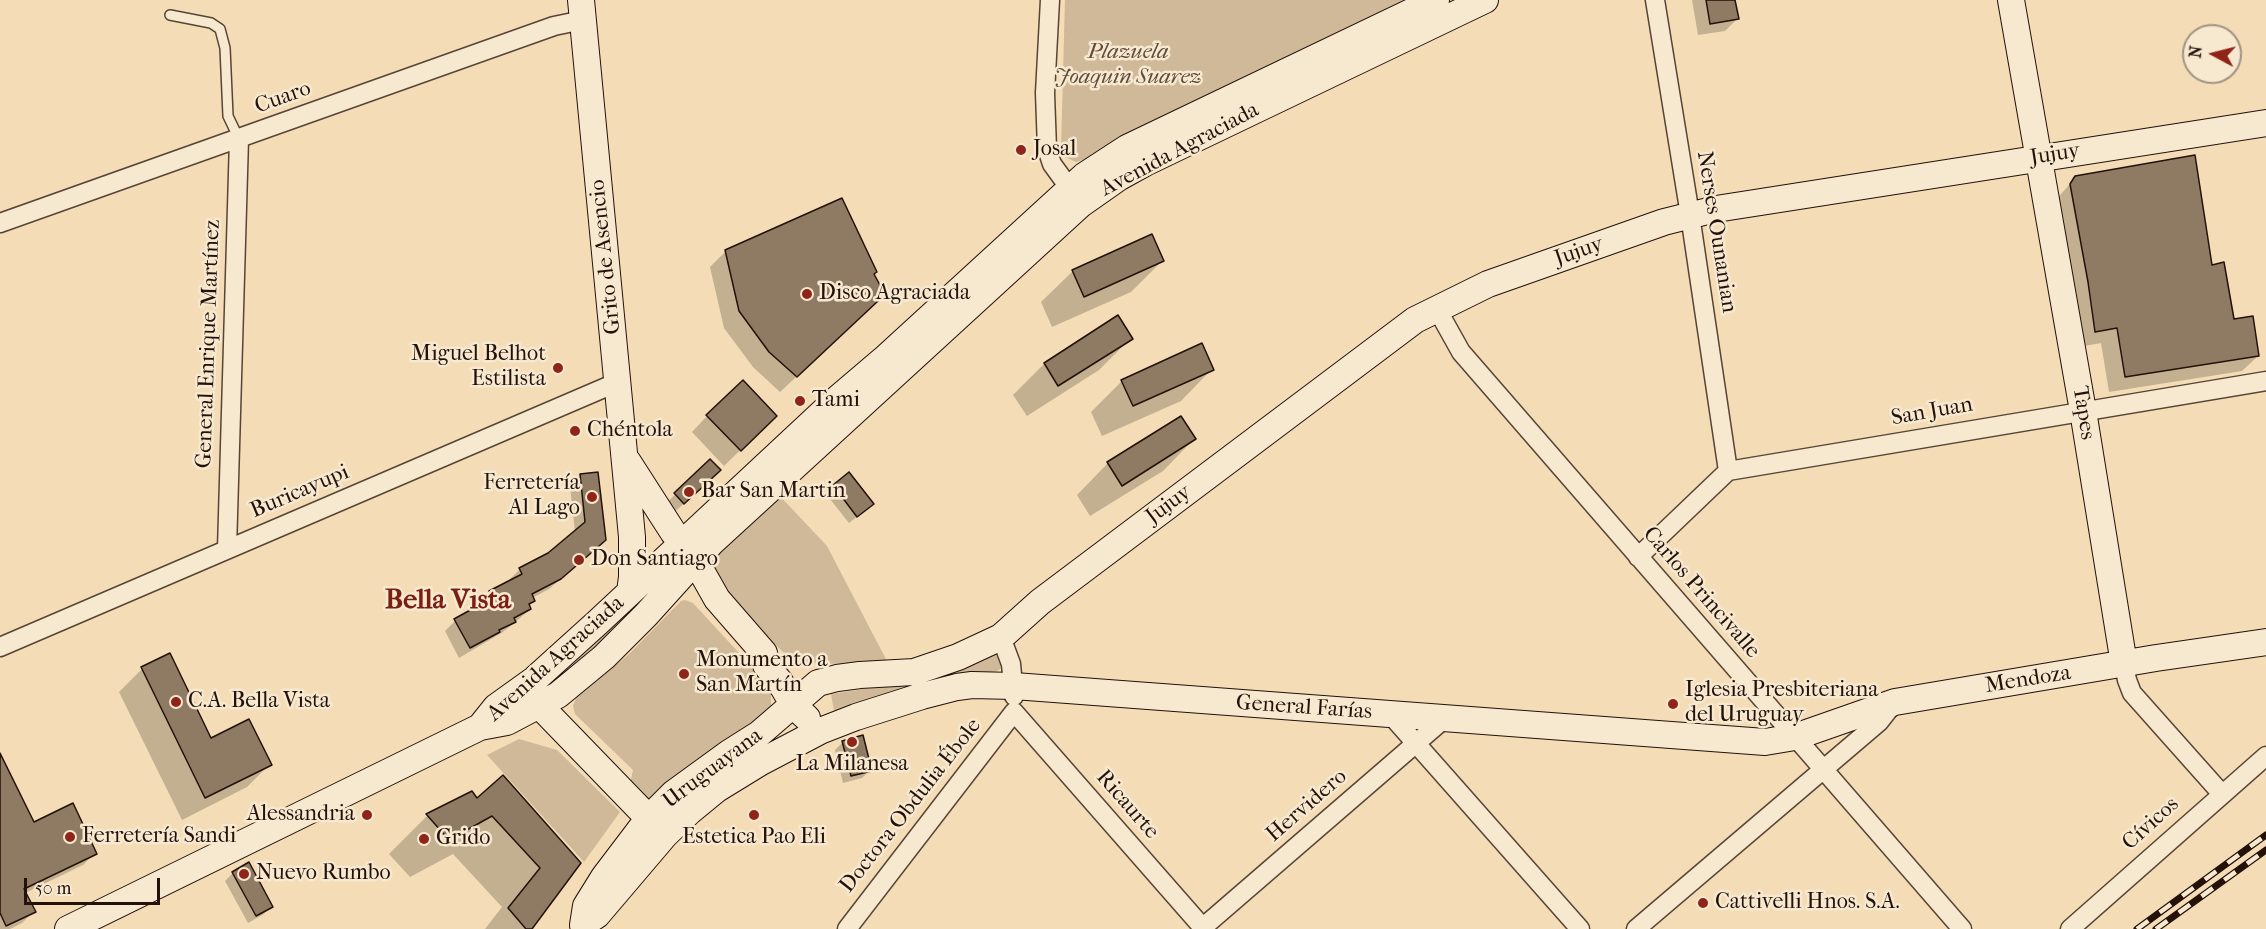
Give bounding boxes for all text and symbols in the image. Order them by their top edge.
north arrow [2182,24,2242,84]
park label: Plazuela Joaquin Suarez [1054,40,1202,92]
text: N [2185,45,2206,59]
street label: Cuaro [251,76,315,120]
street label: Avenida Agraciada [1096,97,1264,203]
place label: Josal [1033,137,1076,163]
street label: Jujuy [2028,138,2082,172]
marker: Josal [1014,143,1028,157]
street label: Nerses Ounanian [1690,149,1742,315]
street label: Grito de Asencio [585,178,627,336]
street label: General Enrique Martínez [191,219,227,469]
street label: Jujuy [1551,231,1607,273]
place label: Disco Agraciada [819,281,970,307]
marker: Disco Agraciada [800,287,814,301]
place label: Miguel Belhot Estilista [411,342,546,394]
marker: Miguel Belhot Estilista [551,361,565,375]
street label: Tapes [2066,384,2100,442]
place label: Tami [812,388,860,414]
street label: San Juan [1889,392,1975,432]
marker: Tami [793,394,807,408]
place label: Chéntola [587,418,673,444]
marker: Chéntola [568,424,582,438]
street label: Buricayupi [247,459,353,525]
place label: Ferretería Al Lago [483,471,580,522]
place label: Bar San Martin [701,479,845,505]
street label: Jujuy [1141,479,1197,531]
marker: Bar San Martin [682,485,696,499]
marker: Ferretería Al Lago [585,490,599,504]
street label: Carlos Princivalle [1637,522,1765,664]
place label: Don Santiago [591,547,718,573]
marker: Don Santiago [572,553,586,567]
district label: Bella Vista [385,584,511,618]
street label: Avenida Agraciada [482,590,630,728]
place label: Monumento a San Martín [696,648,827,700]
street label: Mendoza [1983,660,2073,700]
marker: Monumento a San Martín [677,667,691,681]
place label: Iglesia Presbiteriana del Uruguay [1685,678,1878,730]
place label: C.A. Bella Vista [188,689,330,715]
street label: General Farías [1235,690,1373,726]
marker: C.A. Bella Vista [169,695,183,709]
marker: Iglesia Presbiteriana del Uruguay [1666,697,1680,711]
street label: Doctora Obdulia Ébole [835,713,987,899]
street label: Uruguayana [658,723,768,815]
marker: La Milanesa [845,735,859,749]
place label: La Milanesa [796,752,908,778]
street label: Hervidero [1261,764,1353,848]
street label: Ricaurte [1090,765,1164,845]
street label: Cívicos [2117,792,2185,856]
place label: Alessandria [247,802,355,828]
marker: Alessandria [360,808,374,822]
marker: Estetica Pao Eli [747,808,761,822]
place label: Ferretería Sandi [82,824,236,850]
place label: Estetica Pao Eli [682,825,826,851]
place label: Grido [436,826,490,852]
marker: Ferretería Sandi [63,830,77,844]
marker: Grido [417,832,431,846]
place label: Nuevo Rumbo [256,861,391,887]
scale bar [27,866,164,904]
marker: Nuevo Rumbo [237,867,251,881]
text: 50 m [35,878,71,899]
place label: Cattivelli Hnos. S.A. [1715,890,1900,916]
marker: Cattivelli Hnos. S.A. [1696,896,1710,910]

